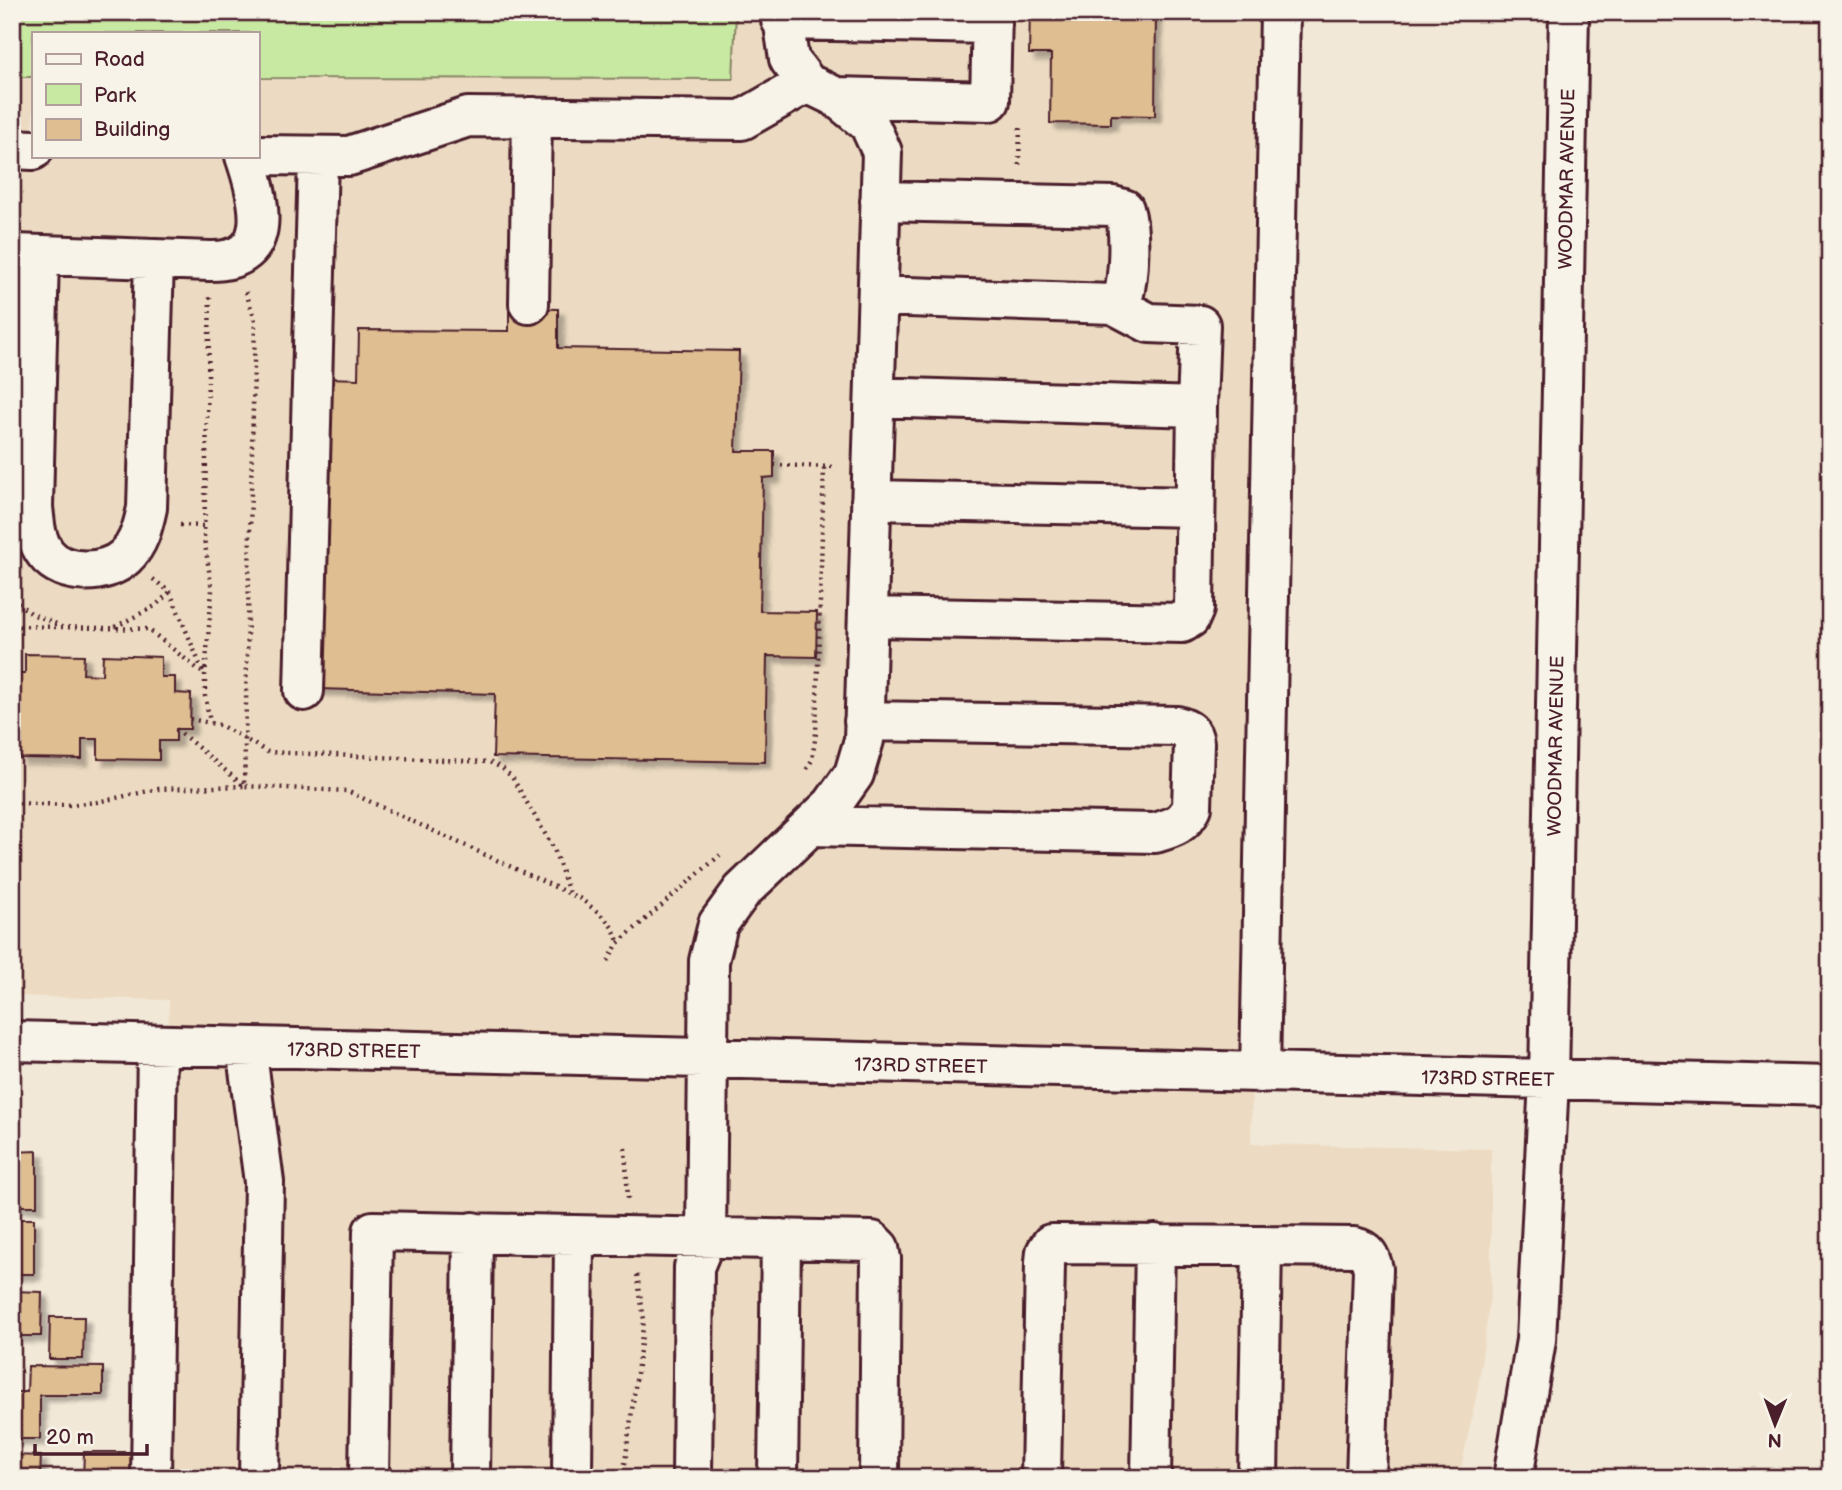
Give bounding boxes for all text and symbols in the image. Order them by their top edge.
legend [32,32,259,158]
text: Road [94,47,145,72]
text: Park [94,83,137,108]
street label: WOODMAR AVENUE [1554,88,1581,270]
text: Building [94,117,170,142]
street label: WOODMAR AVENUE [1543,655,1570,837]
street label: 173RD STREET [287,1039,421,1064]
street label: 173RD STREET [854,1054,988,1079]
street label: 173RD STREET [1421,1067,1555,1092]
north arrow [1741,1388,1811,1458]
scale bar [35,1413,147,1457]
text: 20 m [46,1425,94,1450]
text: N [1767,1428,1782,1451]

